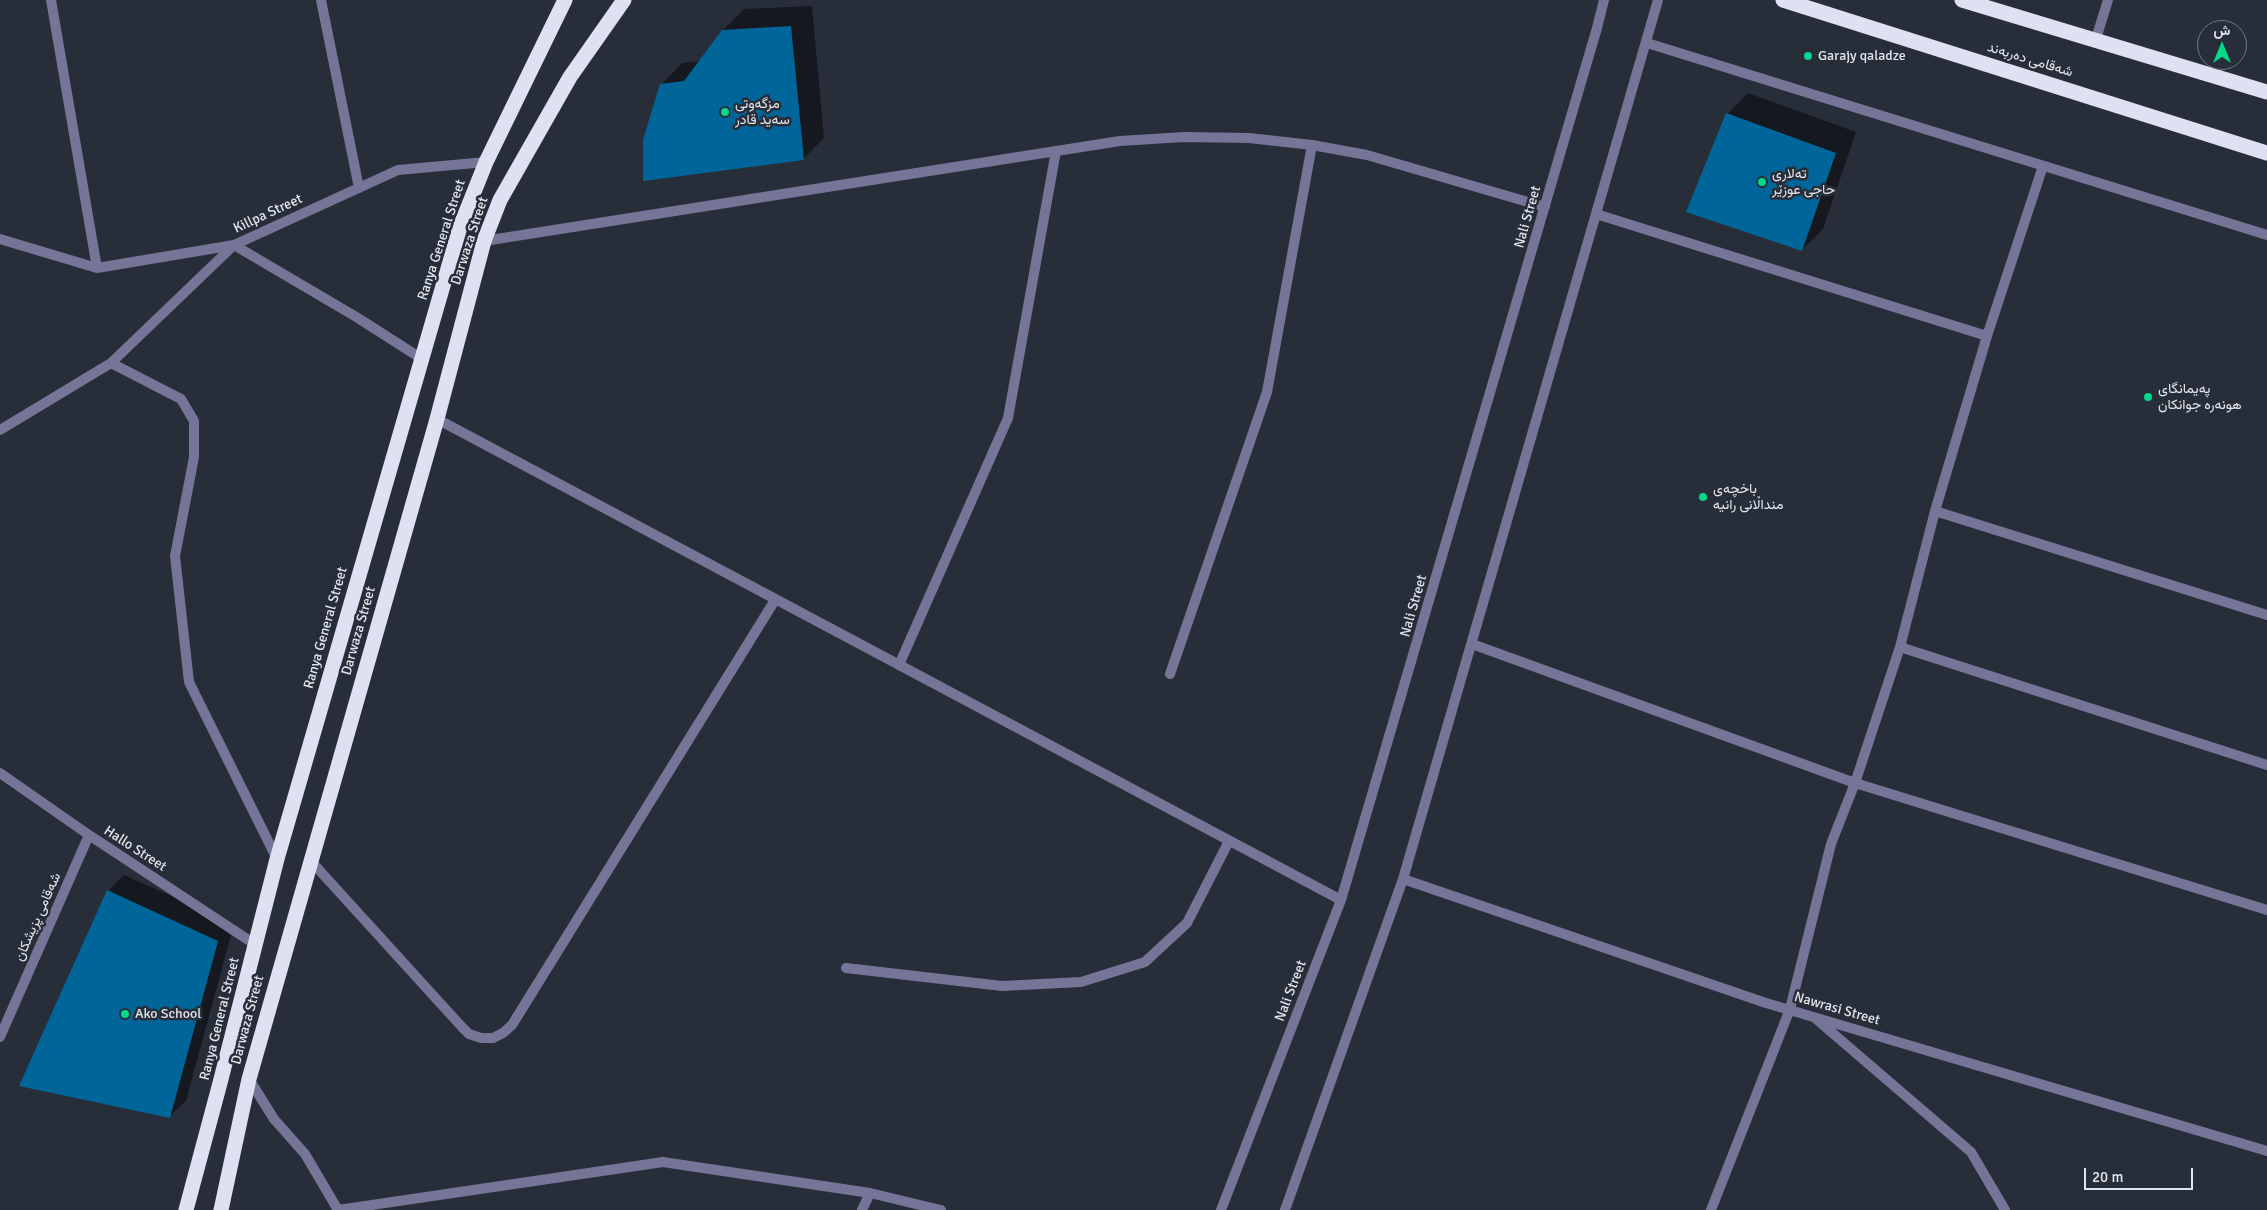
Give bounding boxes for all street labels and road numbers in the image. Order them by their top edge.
street label: شەقامی دەربەند [1985,39,2075,81]
street label: Ranya General Street [415,178,469,302]
street label: Nali Street [1511,184,1545,250]
street label: Killpa Street [231,191,305,237]
street label: Darwaza Street [448,195,492,287]
street label: Ranya General Street [301,565,351,691]
street label: Nali Street [1397,573,1431,639]
street label: Darwaza Street [338,585,380,677]
street label: Hallo Street [101,823,169,875]
street label: شەقامی پزیشکان [11,870,65,964]
street label: Ranya General Street [197,956,243,1082]
street label: Nali Street [1272,958,1310,1024]
street label: Darwaza Street [228,974,268,1066]
street label: Nawrasi Street [1792,989,1882,1029]

